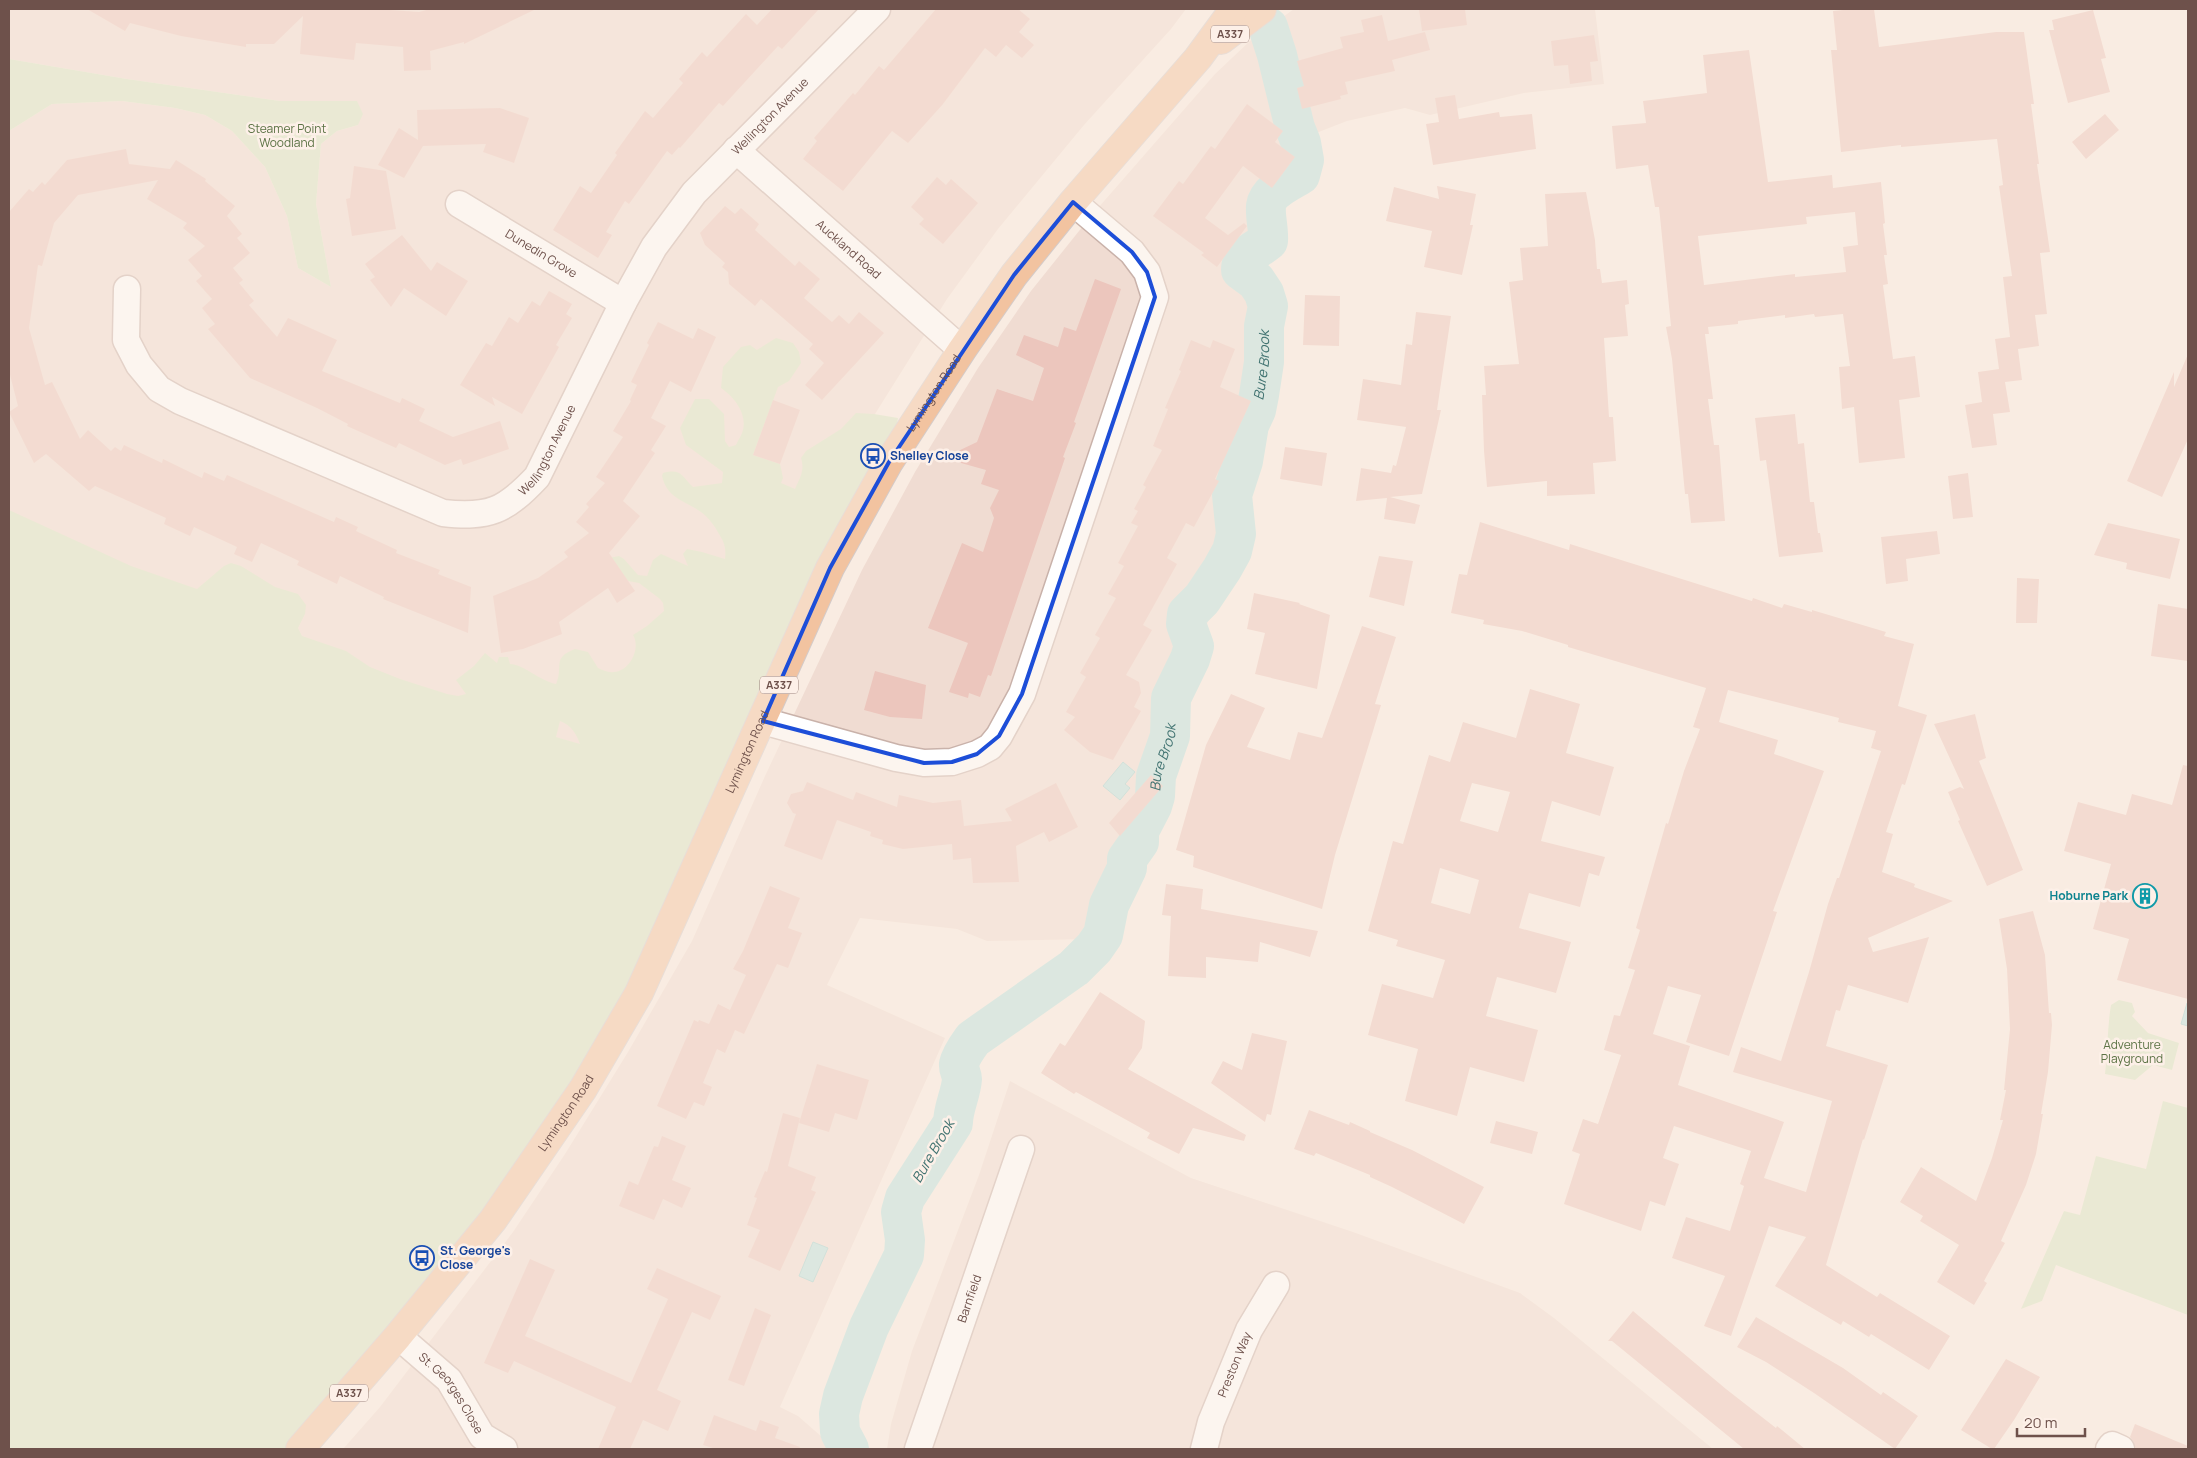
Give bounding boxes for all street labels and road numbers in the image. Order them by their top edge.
road number: A337 [1211,26,1249,42]
street label: Wellington Avenue [728,74,812,158]
street label: Auckland Road [812,216,885,283]
street label: Dunedin Grove [502,225,581,281]
street label: Lymington Road [902,351,965,435]
street label: Wellington Avenue [514,402,579,499]
road number: A337 [760,676,798,694]
street label: Lymington Road [721,708,773,796]
street label: Lymington Road [534,1072,597,1154]
street label: Barnfield [953,1272,985,1325]
street label: Preston Way [1213,1328,1256,1400]
street label: St. Georges Close [415,1348,488,1437]
road number: A337 [330,1385,368,1402]

